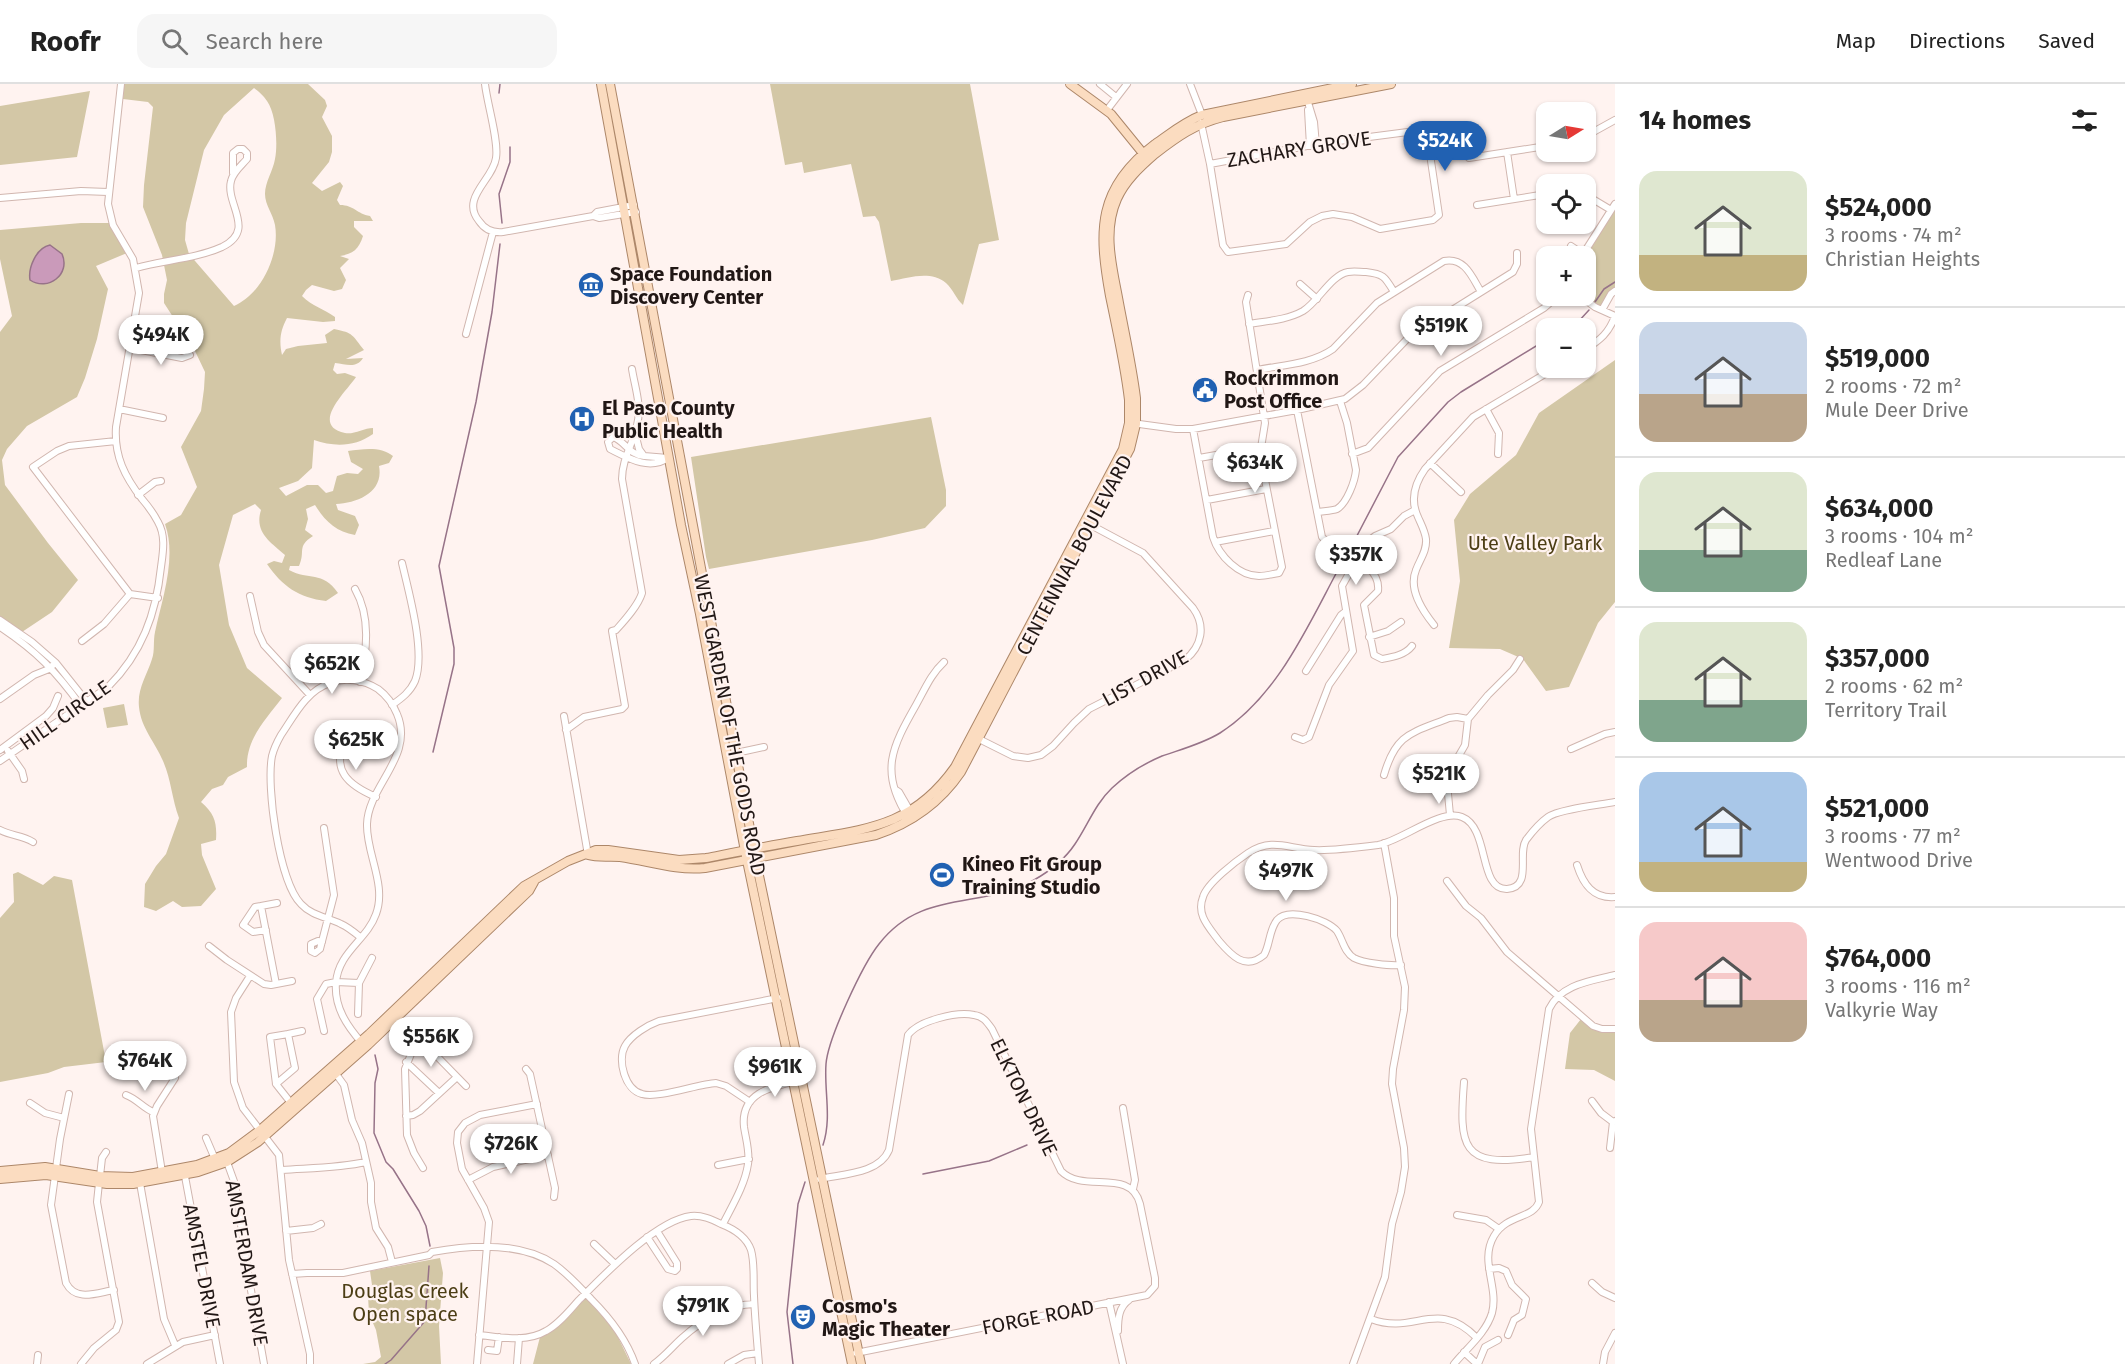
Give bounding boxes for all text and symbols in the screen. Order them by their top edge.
search box [137,14,557,68]
text: Roofr [30,25,101,58]
icon: search [158,25,191,58]
text: Search here [206,28,323,55]
text: Map [1836,28,1876,54]
text: Directions [1909,28,2005,54]
text: Saved [2038,28,2095,54]
north arrow [1536,102,1596,162]
map controls [1536,102,1596,378]
icon: filters [2068,104,2101,137]
text: 14 homes [1639,105,1751,136]
pin: $524K [1403,121,1487,172]
street label: ZACHARY GROVE [1225,126,1373,172]
text: $524K [1417,128,1473,152]
button: locate [1536,174,1596,234]
text: $524,000 [1825,192,1932,223]
icon: home [1687,195,1759,267]
text: 3 rooms · 74 m² [1825,223,1962,247]
button: + [1536,246,1596,306]
text: Christian Heights [1825,247,1980,271]
place label: Space Foundation Discovery Center [610,262,772,309]
museum icon: Space Foundation Discovery Center [576,270,606,300]
pin: $519K [1399,306,1483,357]
text: $519K [1414,313,1468,337]
pin: $494K [119,315,203,366]
button: − [1536,318,1596,378]
text: $494K [133,322,189,346]
text: $519,000 [1825,343,1930,374]
icon: home [1687,346,1759,418]
place label: Rockrimmon Post Office [1224,366,1339,413]
text: 2 rooms · 72 m² [1825,374,1961,398]
public building icon: Rockrimmon Post Office [1190,375,1220,405]
place label: El Paso County Public Health [602,396,735,443]
text: Mule Deer Drive [1825,398,1969,422]
hospital icon: El Paso County Public Health [567,404,597,434]
pin: $634K [1213,443,1297,494]
text: $634K [1227,450,1283,474]
street label: CENTENNIAL BOULEVARD [1011,451,1137,659]
text: $634,000 [1825,493,1933,524]
icon: home [1687,496,1759,568]
text: 3 rooms · 104 m² [1825,524,1973,548]
park label: Ute Valley Park [1468,531,1603,555]
pin: $357K [1314,535,1398,586]
text: $357K [1329,542,1383,566]
text: Redleaf Lane [1825,548,1942,572]
street label: WEST GARDEN OF THE GODS ROAD [689,572,771,878]
text: $357,000 [1825,643,1930,674]
pin: $652K [290,644,374,695]
street label: LIST DRIVE [1098,645,1192,711]
icon: home [1687,646,1759,718]
text: $652K [304,651,360,675]
text: 2 rooms · 62 m² [1825,674,1963,698]
street label: HILL CIRCLE [15,675,115,755]
text: Territory Trail [1825,698,1947,722]
pin: $625K [314,720,398,771]
text: $625K [328,727,384,751]
pin: $521K [1397,754,1481,805]
text: $521K [1412,761,1466,785]
text: $521,000 [1825,793,1929,824]
icon: home [1687,796,1759,868]
text: 3 rooms · 77 m² [1825,824,1961,848]
text: Wentwood Drive [1825,848,1973,872]
pin: $497K [1244,851,1328,902]
place label: Kineo Fit Group Training Studio [962,852,1102,899]
text: $497K [1259,858,1313,882]
sports icon: Kineo Fit Group Training Studio [927,860,957,890]
text: $764,000 [1825,943,1931,974]
icon: home [1687,946,1759,1018]
text: 3 rooms · 116 m² [1825,974,1971,998]
text: Valkyrie Way [1825,998,1938,1022]
pin: $556K [389,1017,473,1068]
text: $556K [403,1024,459,1048]
street label: ELKTON DRIVE [985,1034,1063,1160]
pin: $764K [103,1041,187,1092]
pin: $961K [733,1047,817,1098]
text: $764K [118,1048,172,1072]
text: $961K [748,1054,802,1078]
pin: $726K [469,1124,553,1175]
text: $726K [484,1131,538,1155]
street label: AMSTERDAM DRIVE [221,1178,273,1348]
street label: AMSTEL DRIVE [178,1202,226,1330]
park label: Douglas Creek Open space [341,1279,470,1326]
pin: $791K [661,1286,745,1337]
text: $791K [677,1293,729,1317]
place label: Cosmo's Magic Theater [822,1294,951,1341]
street label: FORGE ROAD [980,1294,1096,1340]
theatre icon: Cosmo's Magic Theater [788,1302,818,1332]

